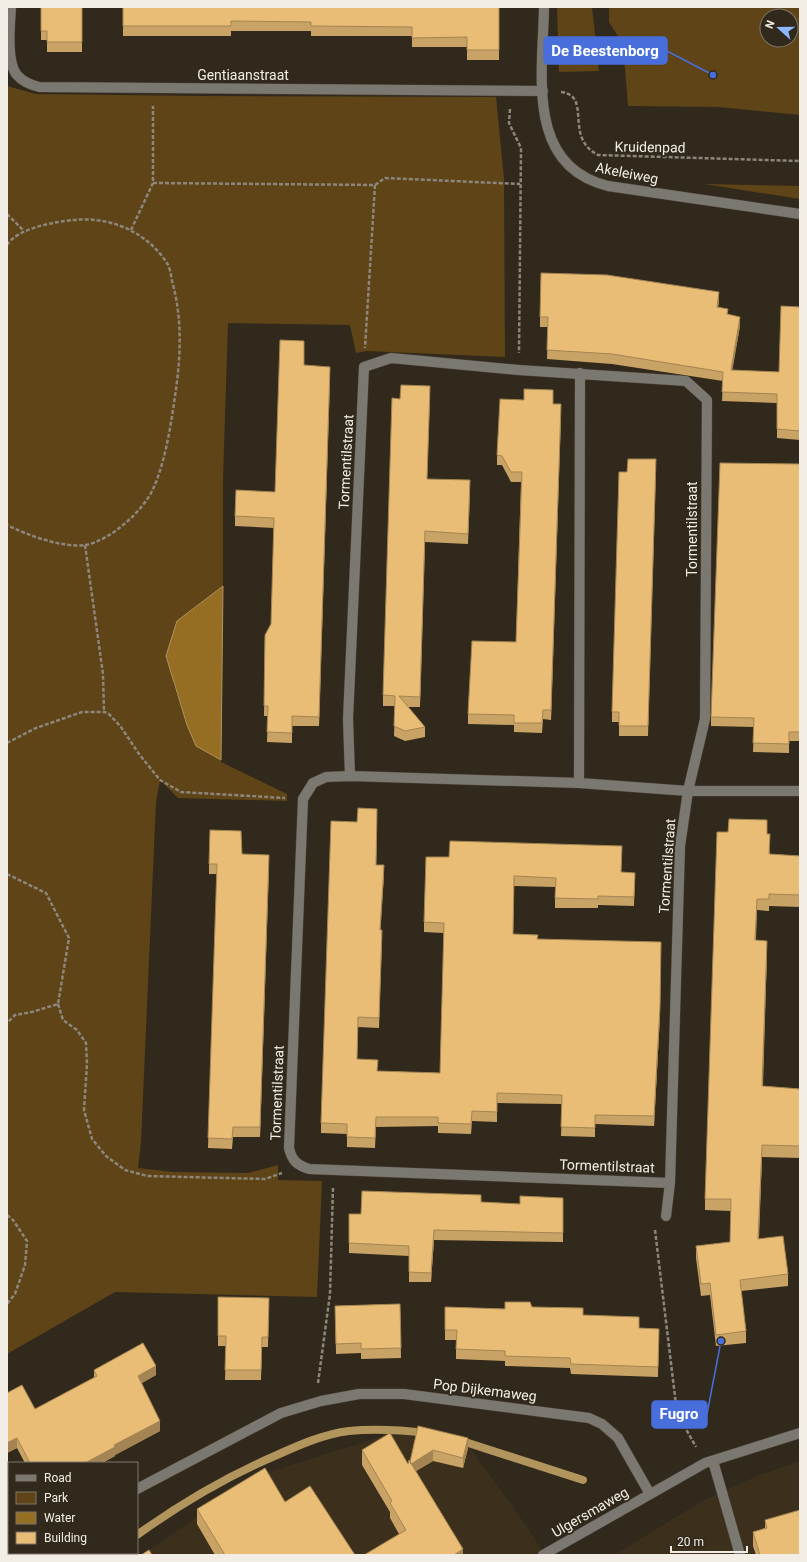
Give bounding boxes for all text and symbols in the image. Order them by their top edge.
north arrow [759,8,799,48]
text: N [763,18,778,31]
callout: De Beestenborg [544,37,667,64]
text: De Beestenborg [551,42,659,60]
street label: Gentiaanstraat [197,67,289,83]
street label: Kruidenpad [614,138,686,156]
street label: Akeleiweg [594,159,660,187]
street label: Tormentilstraat [336,414,357,510]
street label: Tormentilstraat [684,481,700,577]
street label: Tormentilstraat [656,817,678,914]
street label: Tormentilstraat [267,1045,287,1141]
street label: Tormentilstraat [559,1156,655,1176]
street label: Pop Dijkemaweg [432,1376,538,1404]
callout: Fugro [652,1401,707,1428]
text: Fugro [660,1405,698,1423]
legend [8,1462,138,1554]
text: Road [44,1471,72,1485]
street label: Ulgersmaweg [549,1484,631,1540]
text: Park [44,1491,69,1505]
text: Water [44,1511,75,1525]
scale bar [671,1528,747,1554]
text: Building [44,1531,87,1545]
text: 20 m [677,1535,704,1549]

